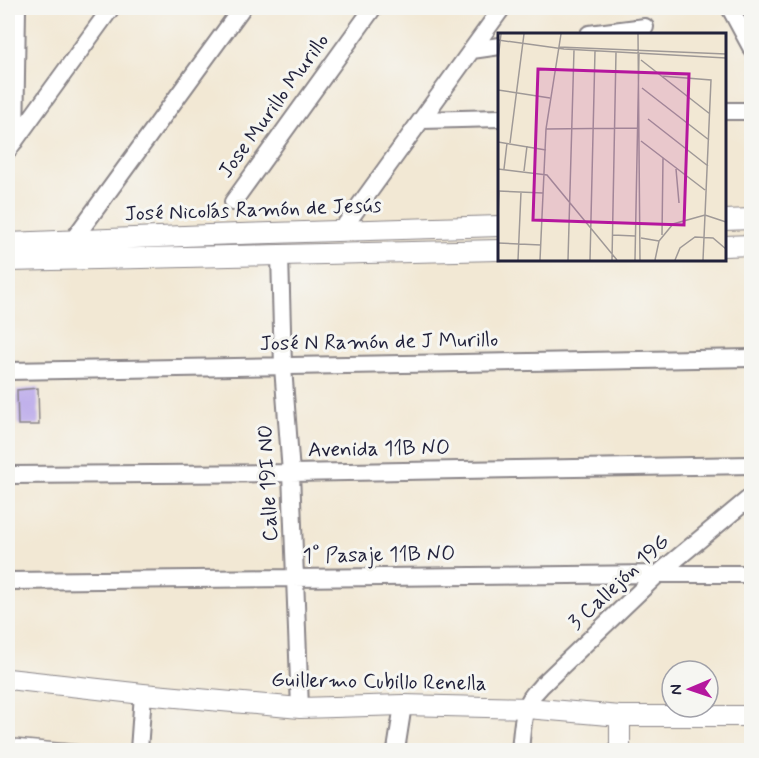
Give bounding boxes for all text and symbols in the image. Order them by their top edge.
street label: Jose Murillo Murillo [212,28,336,184]
inset map [498,33,726,261]
street label: José Nicolás Ramón de Jesús [124,192,382,228]
street label: José N Ramón de J Murillo [260,326,498,358]
street label: Calle 19I NO [251,424,285,542]
street label: Avenida 11B NO [308,434,450,464]
street label: 3 Callejón 19G [562,528,676,636]
street label: 1° Pasaje 11B NO [303,540,455,570]
north arrow [660,659,720,719]
street label: Guillermo Cubillo Renella [271,666,487,698]
text: N [666,684,687,695]

